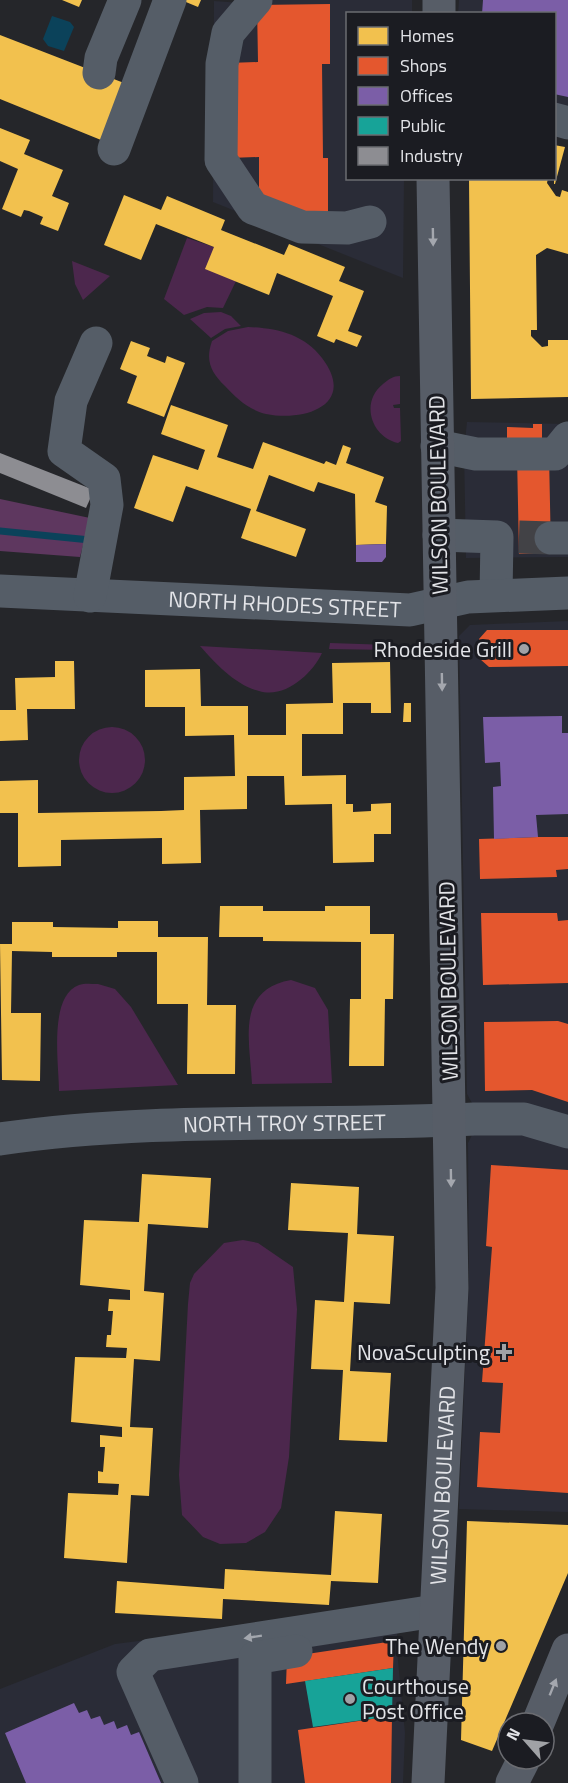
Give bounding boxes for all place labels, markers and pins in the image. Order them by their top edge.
place label: Rhodeside Grill [373,632,512,666]
marker: Rhodeside Grill [517,642,531,656]
place label: NovaSculpting [357,1335,490,1369]
marker: NovaSculpting [495,1343,513,1361]
place label: The Wendy [385,1629,489,1663]
marker: The Wendy [494,1639,508,1653]
place label: Courthouse Post Office [362,1669,469,1728]
marker: Courthouse Post Office [343,1692,357,1706]

